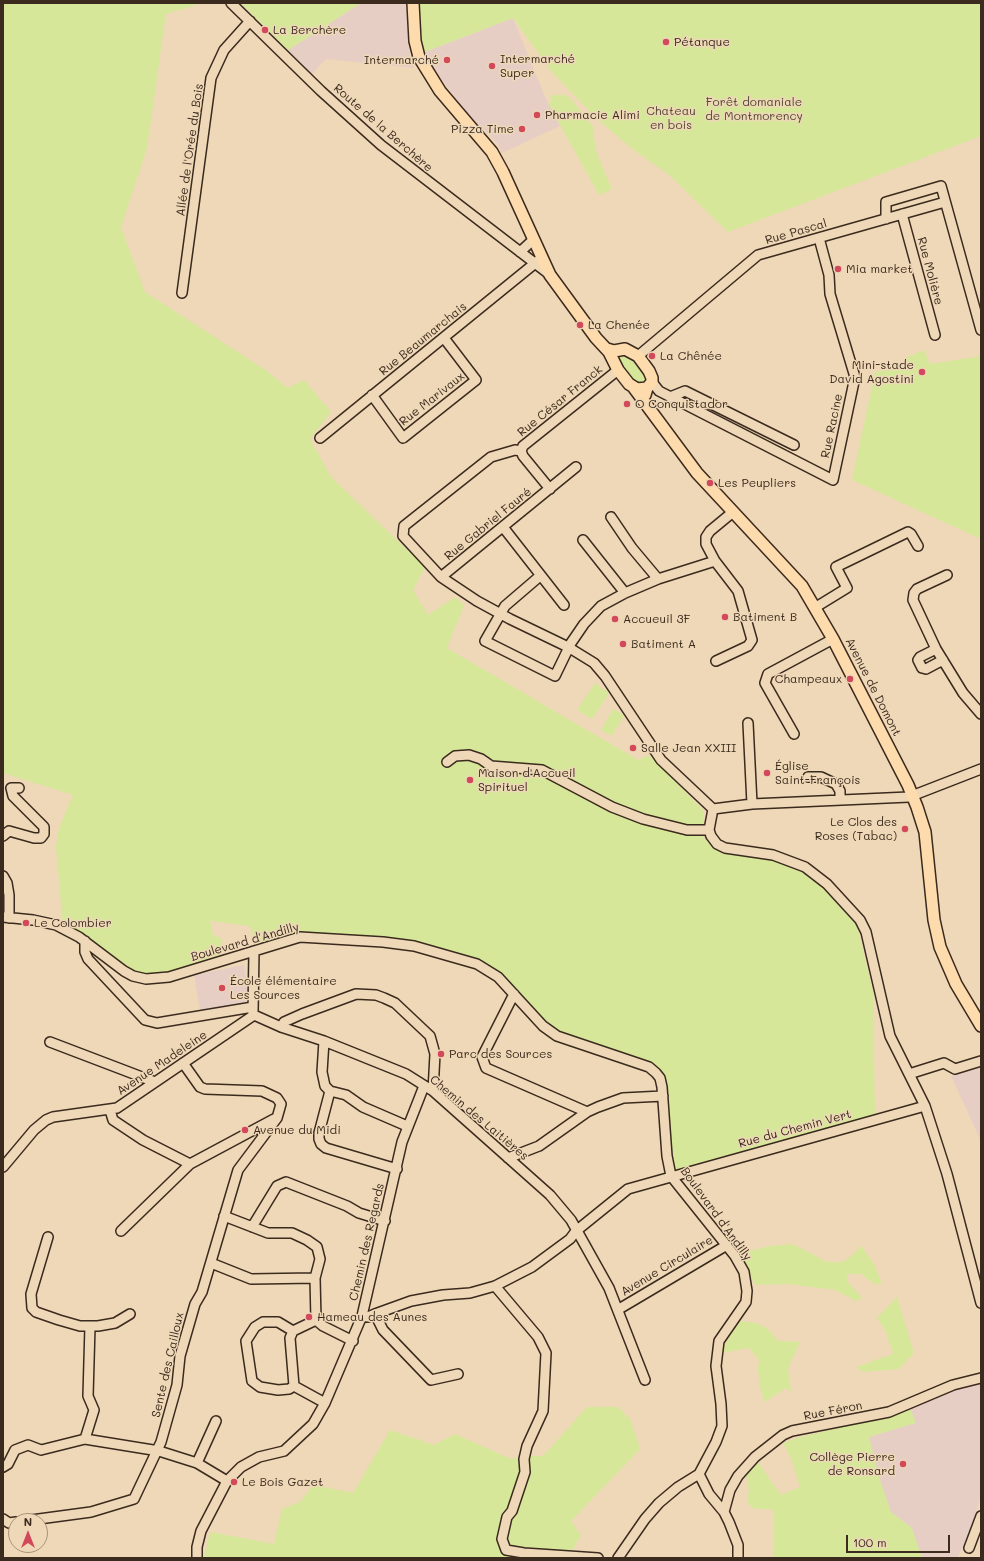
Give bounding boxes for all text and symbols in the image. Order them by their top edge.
place label: La Berchère [273,23,346,37]
marker: La Berchère [260,25,270,35]
place label: Pétanque [674,35,730,49]
marker: Pétanque [661,37,671,47]
place label: Intermarché Super [500,52,575,80]
place label: Intermarché [364,53,439,67]
marker: Intermarché [442,55,452,65]
marker: Intermarché Super [487,61,497,71]
street label: Route de la Berchère [330,81,436,175]
street label: Allée de l'Orée du Bois [174,83,206,217]
park label: Forêt domaniale de Montmorency [705,95,803,123]
park label: Chateau en bois [646,104,696,132]
place label: Pharmacie Alimi [545,108,640,122]
marker: Pharmacie Alimi [532,110,542,120]
place label: Pizza Time [451,122,514,136]
marker: Pizza Time [517,124,527,134]
street label: Rue Pascal [763,216,829,248]
street label: Rue Molière [914,235,946,307]
place label: Mia market [846,262,913,276]
marker: Mia market [833,264,843,274]
street label: Rue Beaumarchais [376,299,470,379]
place label: La Chenée [588,318,650,332]
marker: La Chenée [575,320,585,330]
place label: La Chênée [660,349,722,363]
marker: La Chênée [647,351,657,361]
place label: Mini-stade David Agostini [829,358,914,386]
street label: Rue César Franck [515,362,605,440]
marker: Mini-stade David Agostini [917,367,927,377]
street label: Rue Marivaux [397,369,467,429]
street label: Rue Racine [818,392,846,460]
place label: O Conquistador [635,397,728,411]
marker: O Conquistador [622,399,632,409]
place label: Les Peupliers [718,476,796,490]
marker: Les Peupliers [705,478,715,488]
street label: Rue Gabriel Fauré [442,485,534,563]
place label: Batiment B [733,610,797,624]
place label: Accueuil 3F [623,612,690,626]
marker: Batiment B [720,612,730,622]
marker: Accueuil 3F [610,614,620,624]
street label: Avenue de Domont [842,636,904,738]
place label: Batiment A [631,637,696,651]
marker: Batiment A [618,639,628,649]
place label: Champeaux [775,672,842,686]
marker: Champeaux [845,674,855,684]
place label: Salle Jean XXIII [641,741,736,755]
marker: Salle Jean XXIII [628,743,638,753]
place label: Église Saint-François [775,759,860,787]
place label: Maison d'Accueil Spirituel [478,766,575,794]
marker: Église Saint-François [762,768,772,778]
marker: Maison d'Accueil Spirituel [465,775,475,785]
place label: Le Clos des Roses (Tabac) [815,815,897,843]
marker: Le Clos des Roses (Tabac) [900,824,910,834]
place label: Le Colombier [34,916,112,930]
marker: Le Colombier [21,918,31,928]
street label: Boulevard d'Andilly [189,920,301,964]
place label: École élémentaire Les Sources [230,974,337,1002]
marker: École élémentaire Les Sources [217,983,227,993]
street label: Avenue Madeleine [114,1027,210,1099]
place label: Parc des Sources [449,1047,552,1061]
marker: Parc des Sources [436,1049,446,1059]
street label: Chemin des Laitières [427,1073,531,1163]
street label: Rue du Chemin Vert [737,1107,853,1151]
place label: Avenue du Midi [253,1123,341,1137]
marker: Avenue du Midi [240,1125,250,1135]
street label: Boulevard d'Andilly [677,1165,755,1263]
street label: Chemin des Regards [346,1182,388,1302]
street label: Avenue Circulaire [618,1233,716,1299]
place label: Hameau des Aunes [317,1310,427,1324]
street label: Sente des Cailloux [149,1311,187,1419]
marker: Hameau des Aunes [304,1312,314,1322]
street label: Rue Féron [802,1398,864,1424]
place label: Collège Pierre de Ronsard [809,1450,895,1478]
marker: Collège Pierre de Ronsard [898,1459,908,1469]
place label: Le Bois Gazet [242,1475,323,1489]
marker: Le Bois Gazet [229,1477,239,1487]
north arrow [8,1513,48,1553]
text: N [24,1514,32,1529]
scale bar [848,1527,952,1553]
text: 100 m [853,1534,887,1550]

